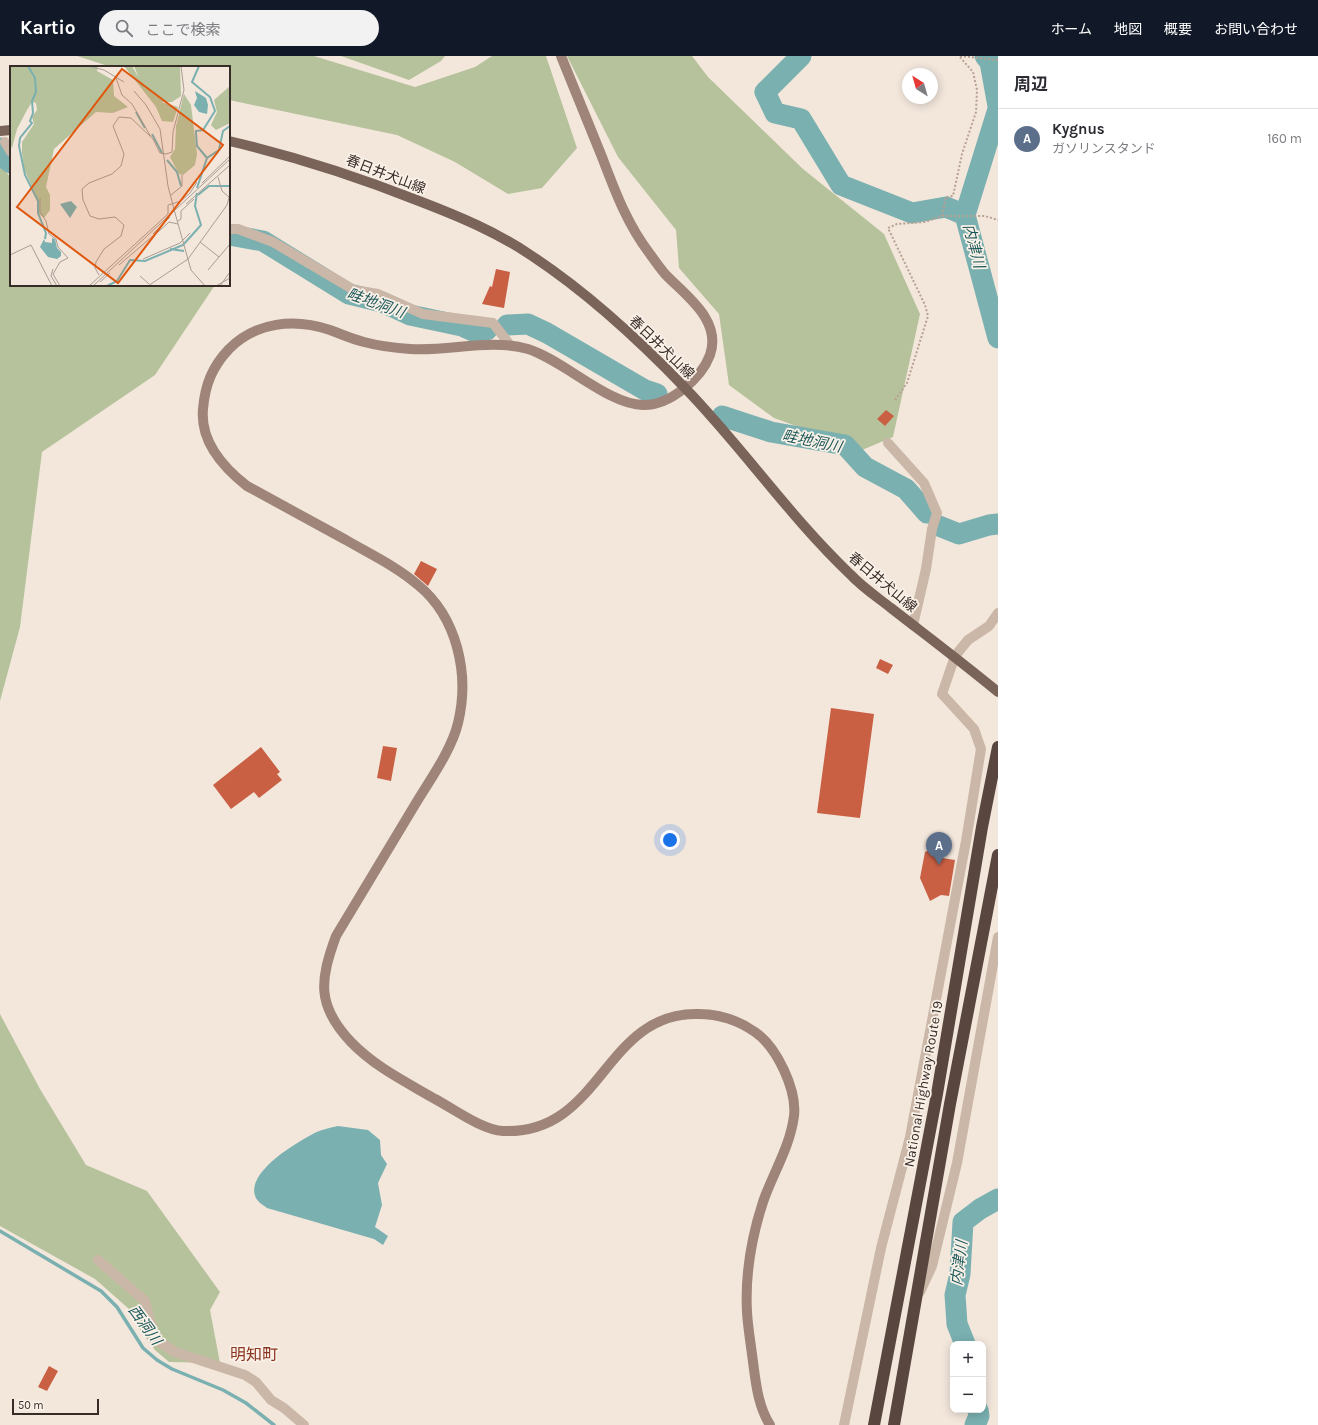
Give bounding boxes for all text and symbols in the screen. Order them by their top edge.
search box [99,10,379,46]
text: Kartio [20,17,75,39]
icon: search [113,17,135,39]
text: ここで検索 [145,21,221,39]
text: ホーム [1050,21,1092,38]
text: 地図 [1114,21,1142,38]
text: 概要 [1164,21,1192,38]
text: お問い合わせ [1214,21,1298,38]
inset map [10,66,230,286]
north arrow [902,68,938,104]
text: 周辺 [1014,74,1048,94]
text: Kygnus [1052,120,1105,138]
text: A [1023,131,1031,146]
text: 160 m [1267,131,1302,146]
text: ガソリンスタンド [1052,141,1156,156]
street label: 春日井犬山線 [344,151,428,197]
water label: 内津川 [959,222,989,272]
water label: 畦地洞川 [345,284,409,322]
street label: 春日井犬山線 [626,312,698,383]
water label: 畦地洞川 [781,426,845,456]
street label: 春日井犬山線 [845,549,920,616]
your location [660,830,680,850]
pin: A [926,832,952,865]
street label: National Highway Route 19 [900,1000,946,1169]
water label: 内津川 [947,1238,971,1286]
water label: 西洞川 [124,1302,167,1350]
map controls [950,1341,986,1413]
button: + [950,1341,986,1377]
district label: 明知町 [230,1345,278,1364]
button: − [950,1377,986,1413]
scale bar [12,1397,99,1416]
text: 50 m [18,1399,44,1412]

